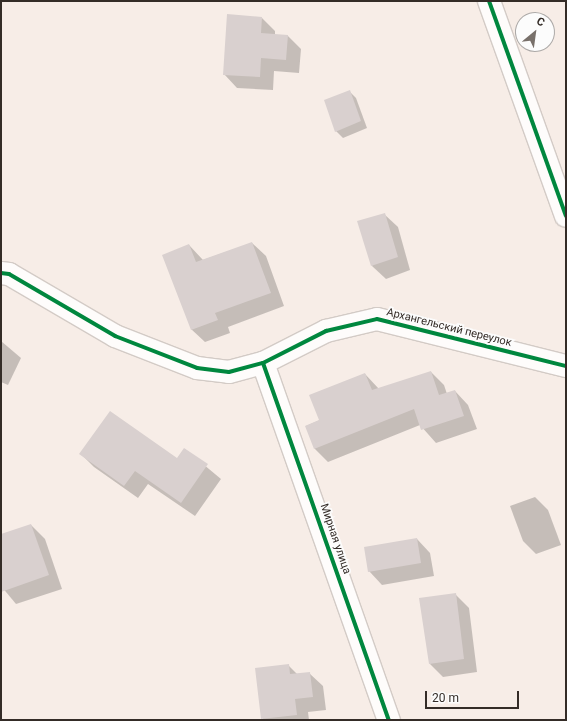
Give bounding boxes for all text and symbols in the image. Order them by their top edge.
north arrow [515,12,555,52]
text: С [534,15,547,29]
street label: Архангельский переулок [385,306,513,350]
street label: Мирная улица [317,502,353,576]
scale bar [427,683,521,709]
text: 20 m [432,691,459,705]

